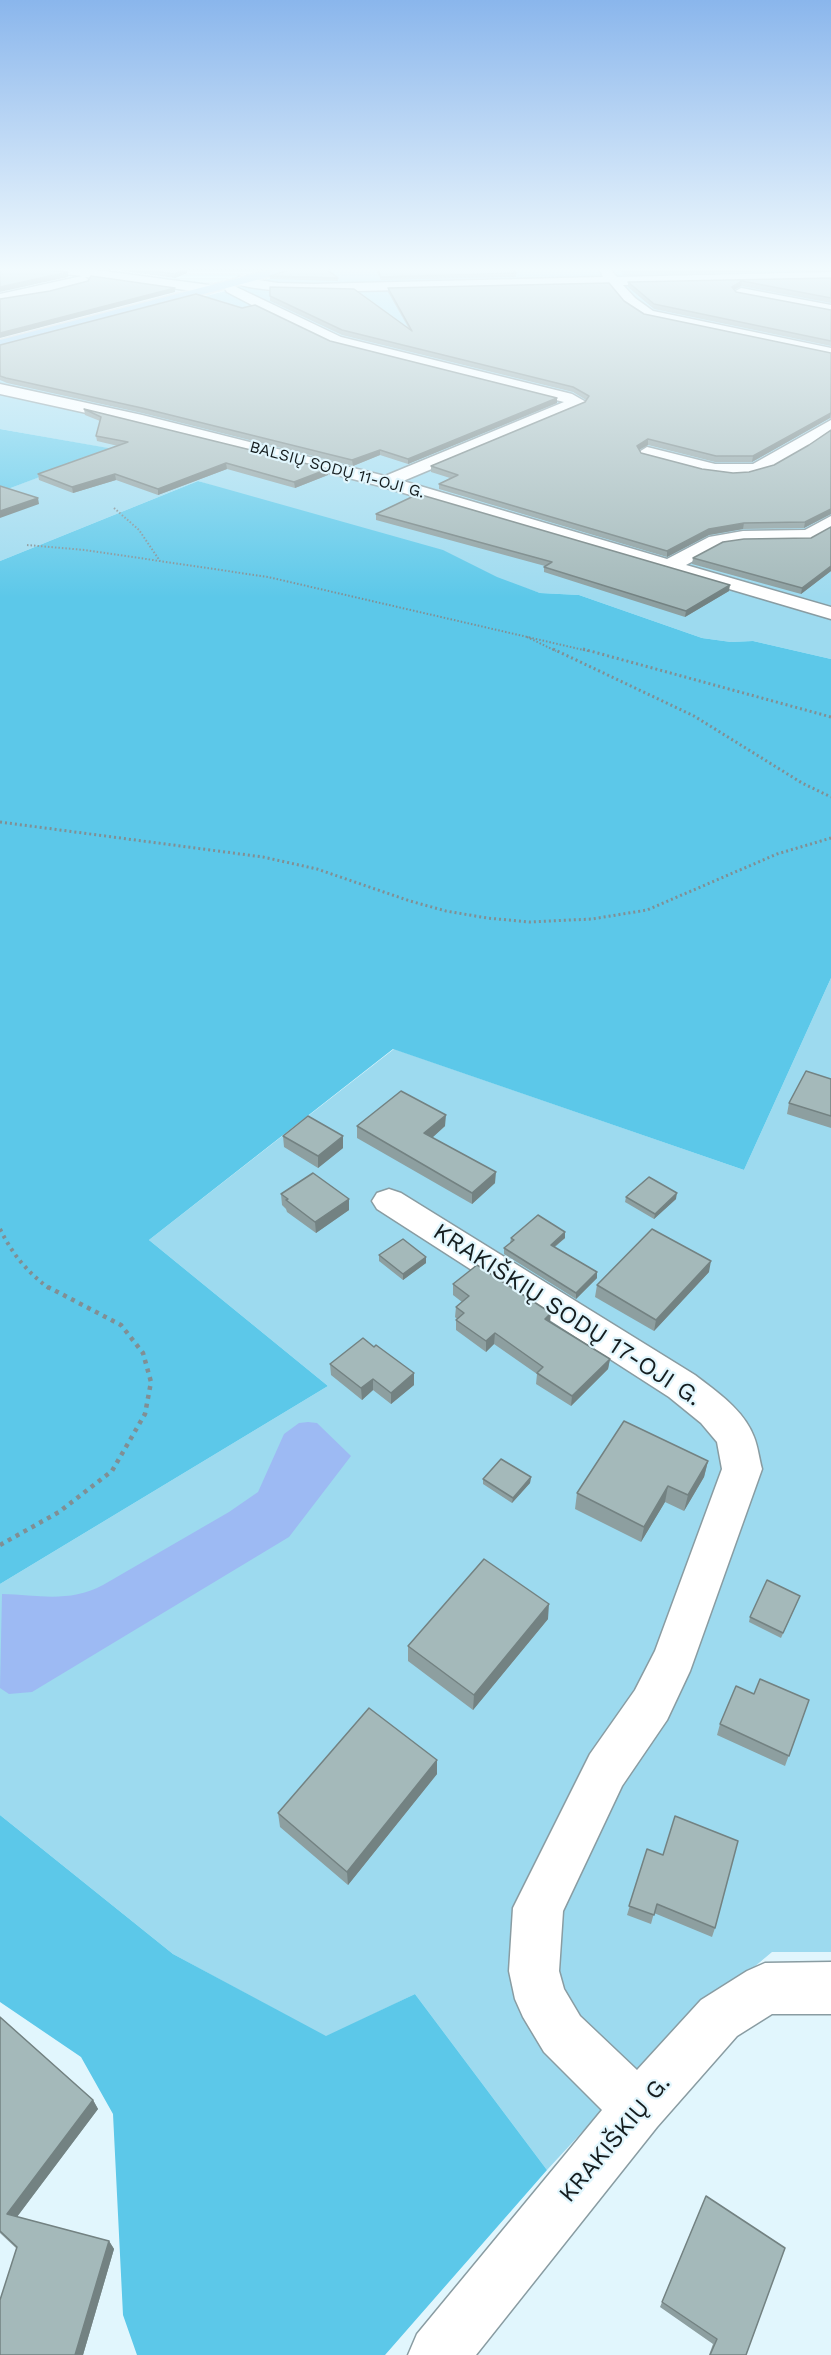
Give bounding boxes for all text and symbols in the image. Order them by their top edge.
street label: BALSIŲ SODŲ 11-OJI G. [247,437,427,503]
street label: KRAKIŠKIŲ SODŲ 17-OJI G. [427,1217,707,1413]
street label: KRAKIŠKIŲ G. [553,2069,677,2209]

